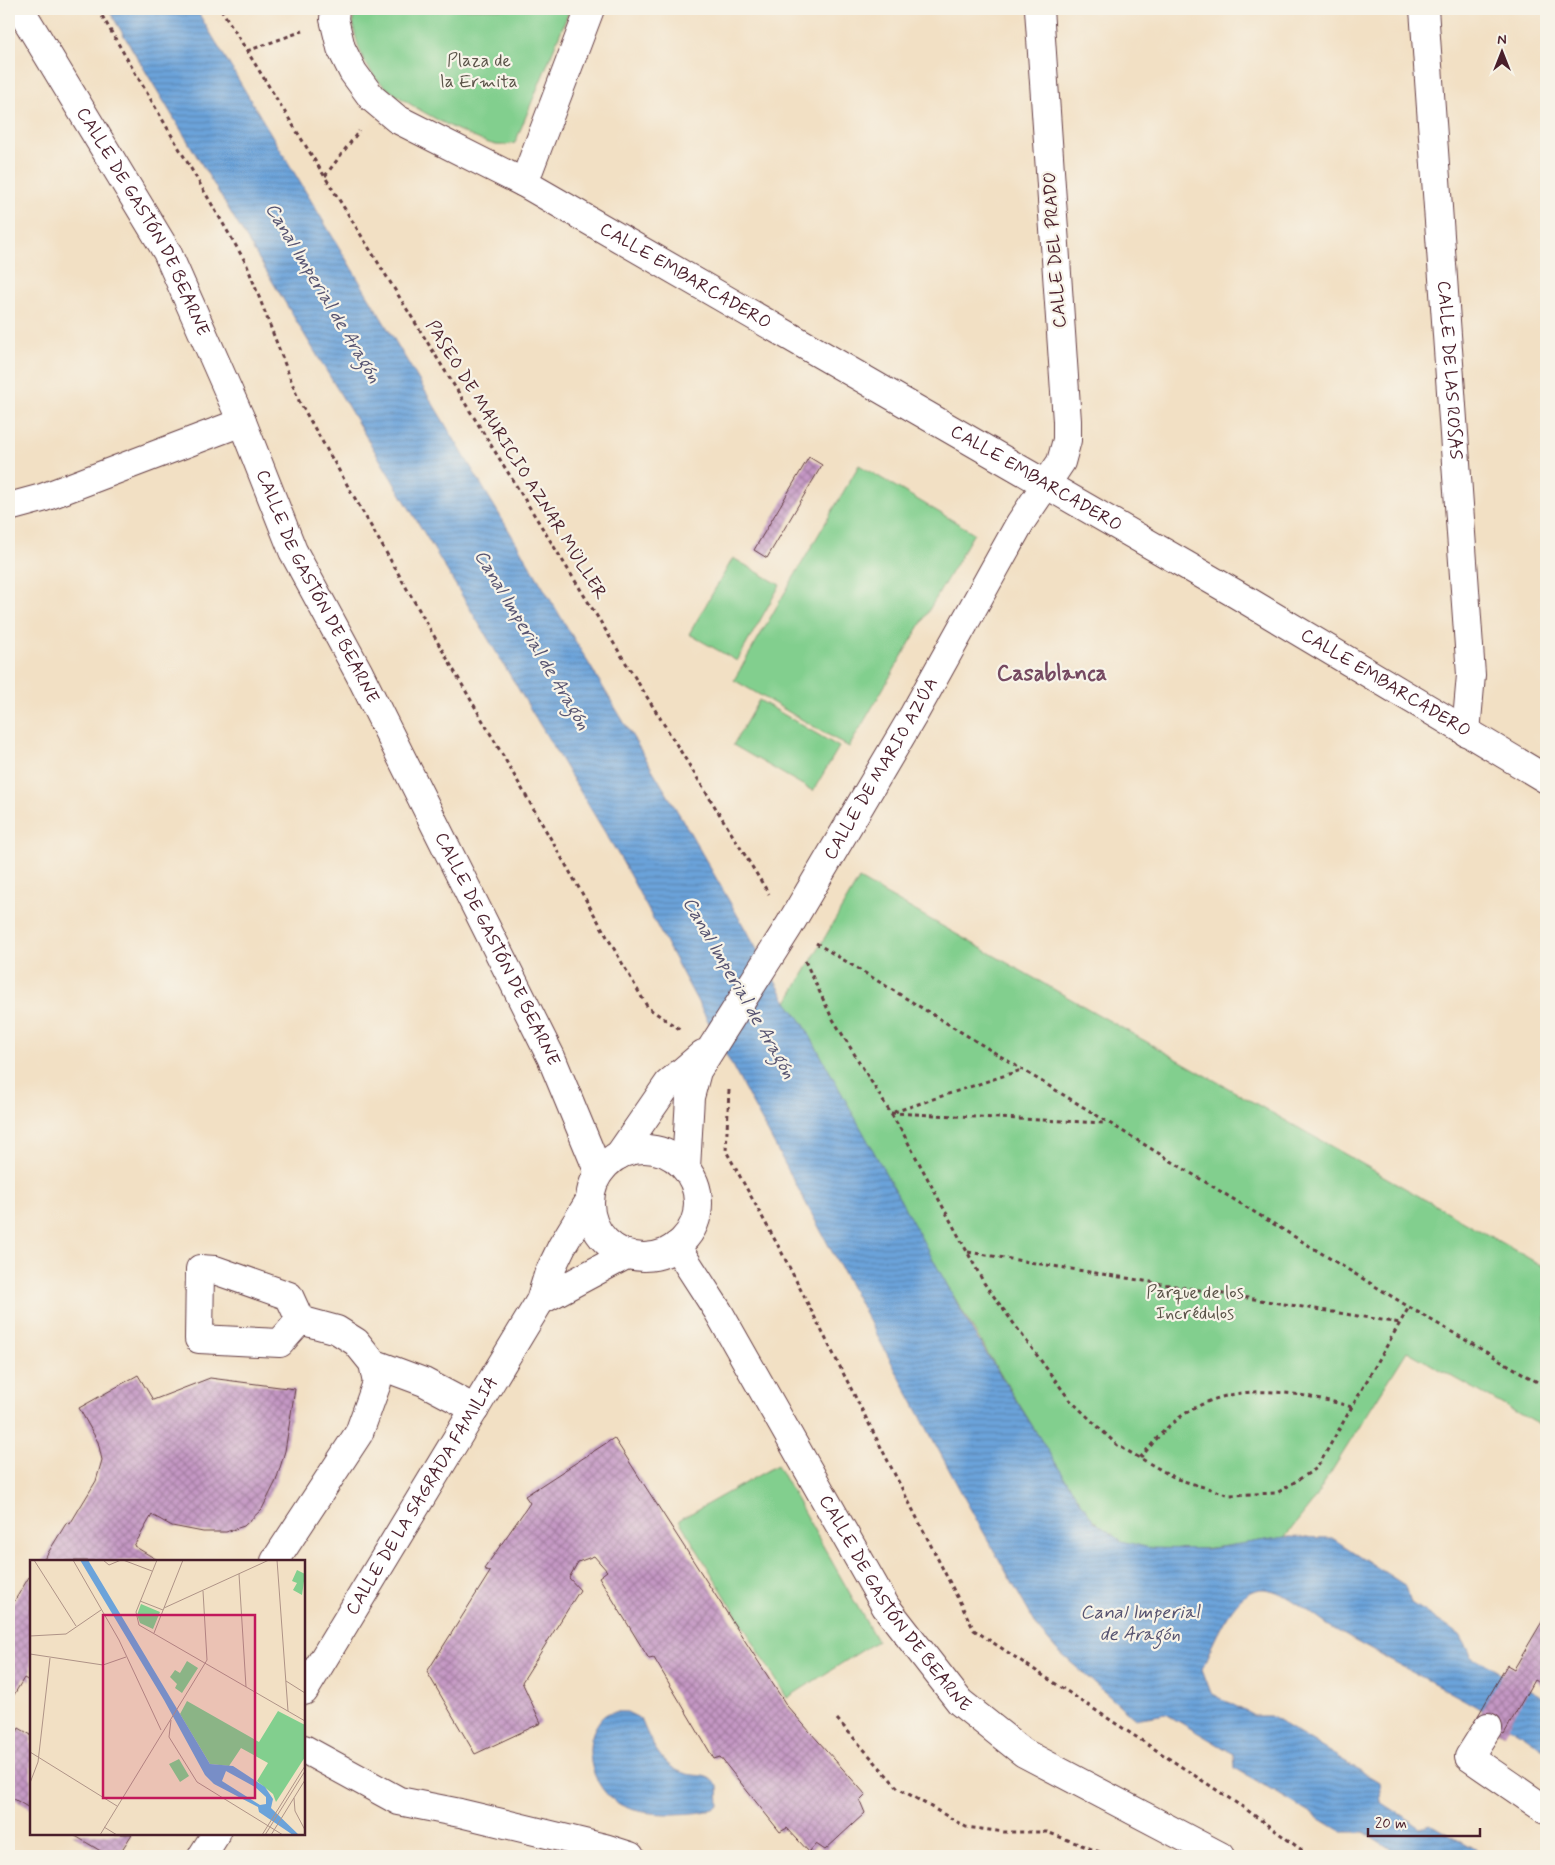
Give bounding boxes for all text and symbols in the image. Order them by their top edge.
north arrow [1478,28,1528,78]
text: N [1497,31,1507,49]
park label: Plaza de la Ermita [440,49,518,94]
street label: CALLE DE GASTÓN DE BEARNE [70,103,215,340]
street label: CALLE DEL PRADO [1038,171,1072,329]
water label: Canal Imperial de Aragón [257,198,387,389]
street label: CALLE EMBARCADERO [595,217,776,335]
street label: CALLE DE LAS ROSAS [1431,280,1468,460]
street label: PASEO DE MAURICIO AZNAR MÜLLER [420,316,613,605]
street label: CALLE EMBARCADERO [946,420,1126,538]
street label: CALLE DE GASTÓN DE BEARNE [250,466,384,708]
water label: Canal Imperial de Aragón [466,545,596,736]
street label: CALLE EMBARCADERO [1296,623,1475,743]
district label: Casablanca [997,660,1107,688]
street label: CALLE DE MARIO AZÚA [819,673,944,865]
street label: CALLE DE GASTÓN DE BEARNE [429,828,565,1069]
water label: Canal Imperial de Aragón [675,892,801,1085]
park label: Parque de los Incrédulos [1146,1281,1244,1326]
street label: CALLE DE LA SAGRADA FAMILIA [341,1372,504,1620]
street label: CALLE DE GASTÓN DE BEARNE [813,1491,976,1718]
inset map [30,1560,305,1835]
water label: Canal Imperial de Aragón [1080,1600,1201,1649]
scale bar [1368,1805,1480,1837]
text: 20 m [1375,1814,1407,1834]

